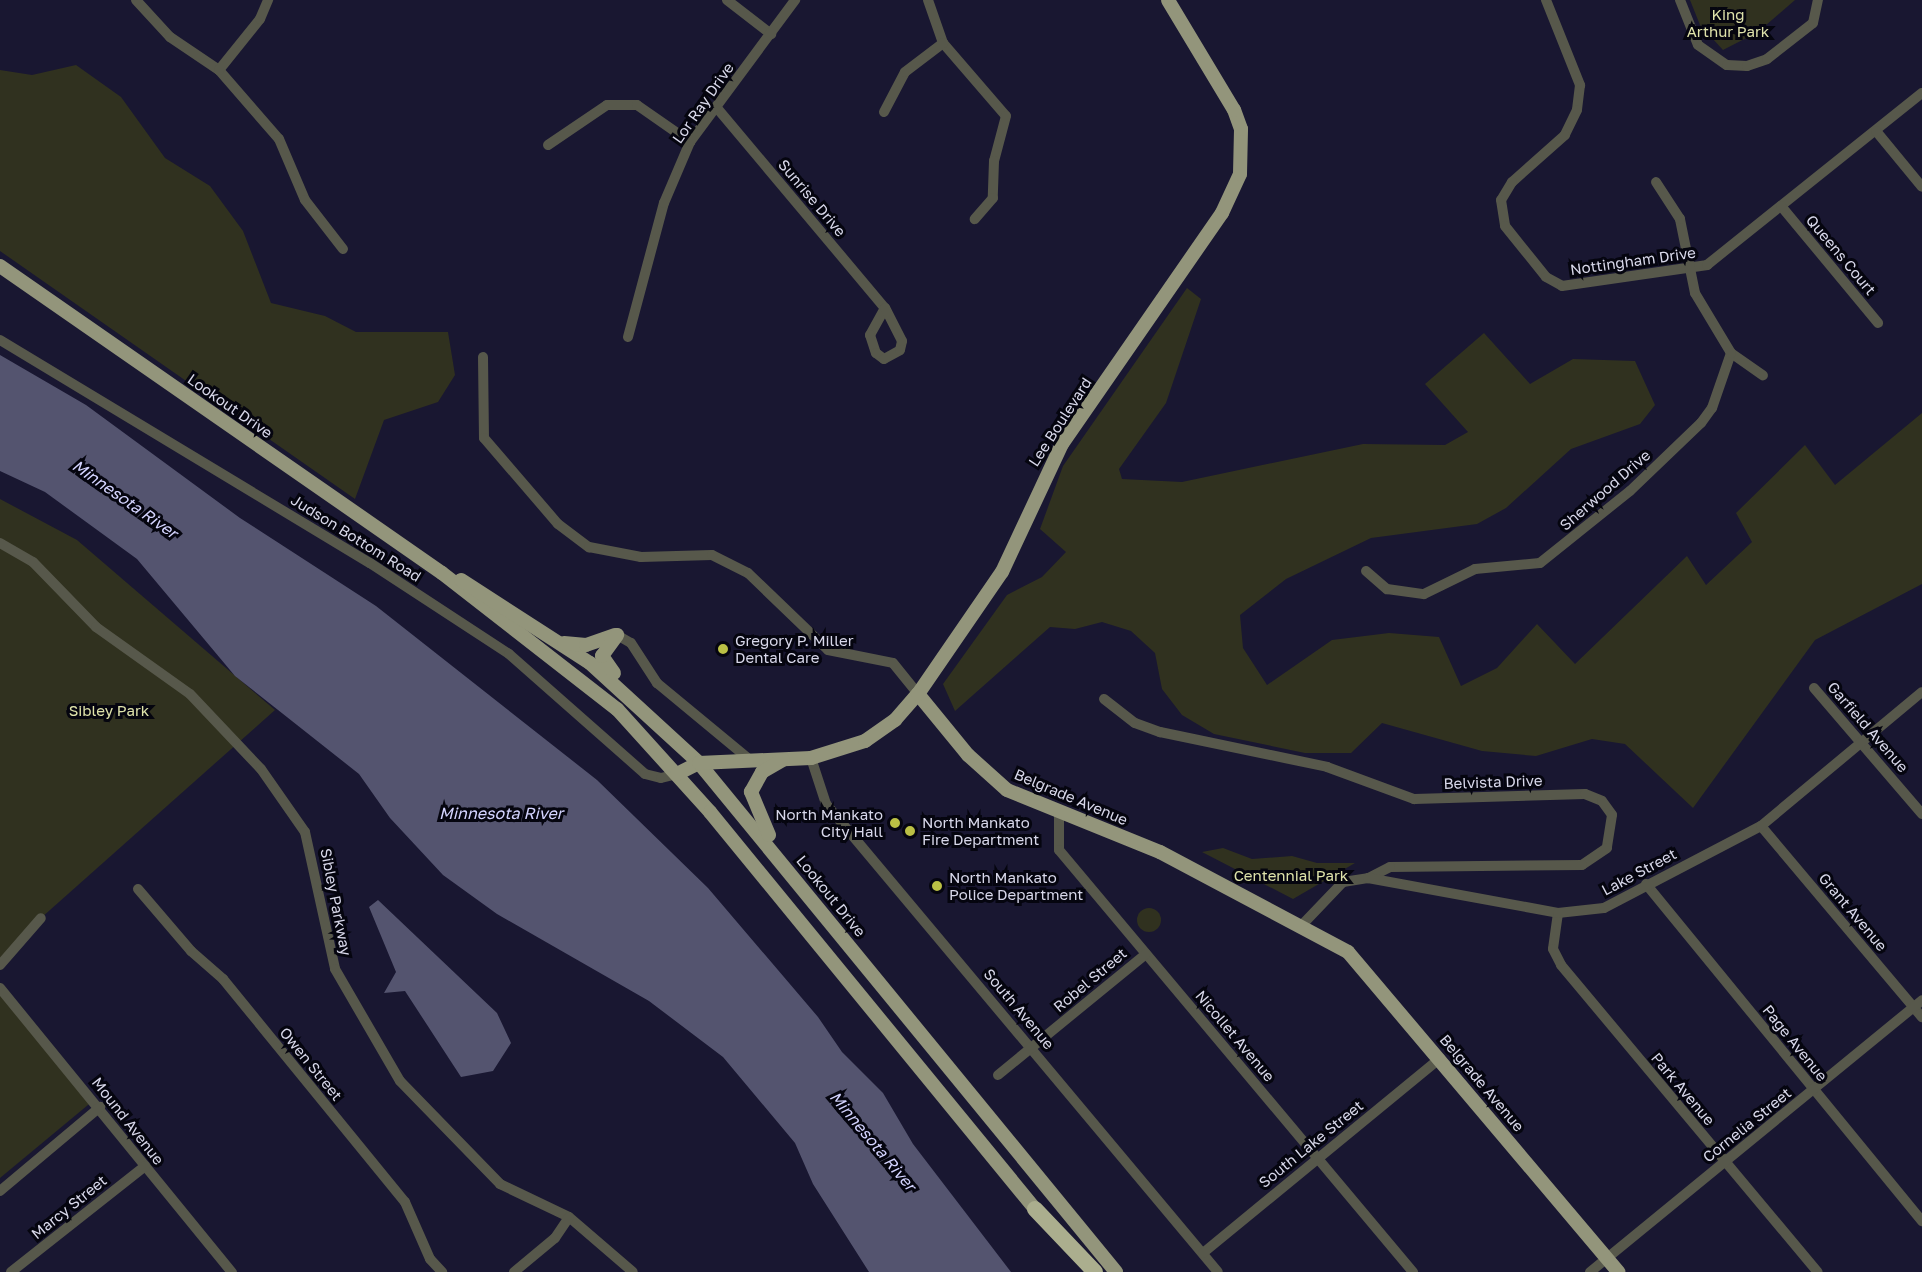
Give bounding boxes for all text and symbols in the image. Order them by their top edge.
park label: King Arthur Park [1687,5,1769,40]
street label: Lor Ray Drive [669,59,737,147]
street label: Sunrise Drive [774,156,850,240]
street label: Queens Court [1802,211,1880,299]
street label: Nottingham Drive [1569,243,1697,279]
street label: Lookout Drive [184,370,276,442]
street label: Lee Boulevard [1025,374,1095,470]
street label: Sherwood Drive [1556,446,1654,534]
water label: Minnesota River [69,456,181,542]
street label: Judson Bottom Road [288,491,424,585]
place label: Gregory P. Miller Dental Care [735,631,854,666]
marker: Gregory P. Miller Dental Care [716,642,730,656]
street label: Garfield Avenue [1824,678,1912,776]
park label: Sibley Park [69,702,149,720]
street label: Belgrade Avenue [1012,765,1130,829]
street label: Belvista Drive [1443,771,1543,793]
water label: Minnesota River [439,803,563,823]
place label: North Mankato City Hall [775,805,883,840]
place label: North Mankato Fire Department [922,813,1039,848]
marker: North Mankato City Hall [888,816,902,830]
marker: North Mankato Fire Department [903,824,917,838]
street label: Lake Street [1598,845,1680,899]
street label: Sibley Parkway [317,847,355,957]
street label: Lookout Drive [793,852,869,940]
park label: Centennial Park [1234,867,1348,885]
place label: North Mankato Police Department [949,868,1083,903]
street label: Grant Avenue [1815,869,1891,955]
marker: North Mankato Police Department [930,879,944,893]
street label: Robel Street [1050,944,1130,1016]
street label: South Avenue [980,965,1058,1053]
street label: Nicollet Avenue [1192,987,1278,1085]
street label: Page Avenue [1759,1001,1831,1085]
street label: Owen Street [276,1024,346,1104]
street label: Belgrade Avenue [1436,1031,1528,1135]
street label: Park Avenue [1647,1049,1719,1129]
street label: Mound Avenue [88,1074,168,1168]
street label: Cornelia Street [1699,1084,1795,1166]
water label: Minnesota River [826,1087,920,1195]
street label: South Lake Street [1255,1096,1367,1192]
street label: Marcy Street [28,1171,110,1243]

